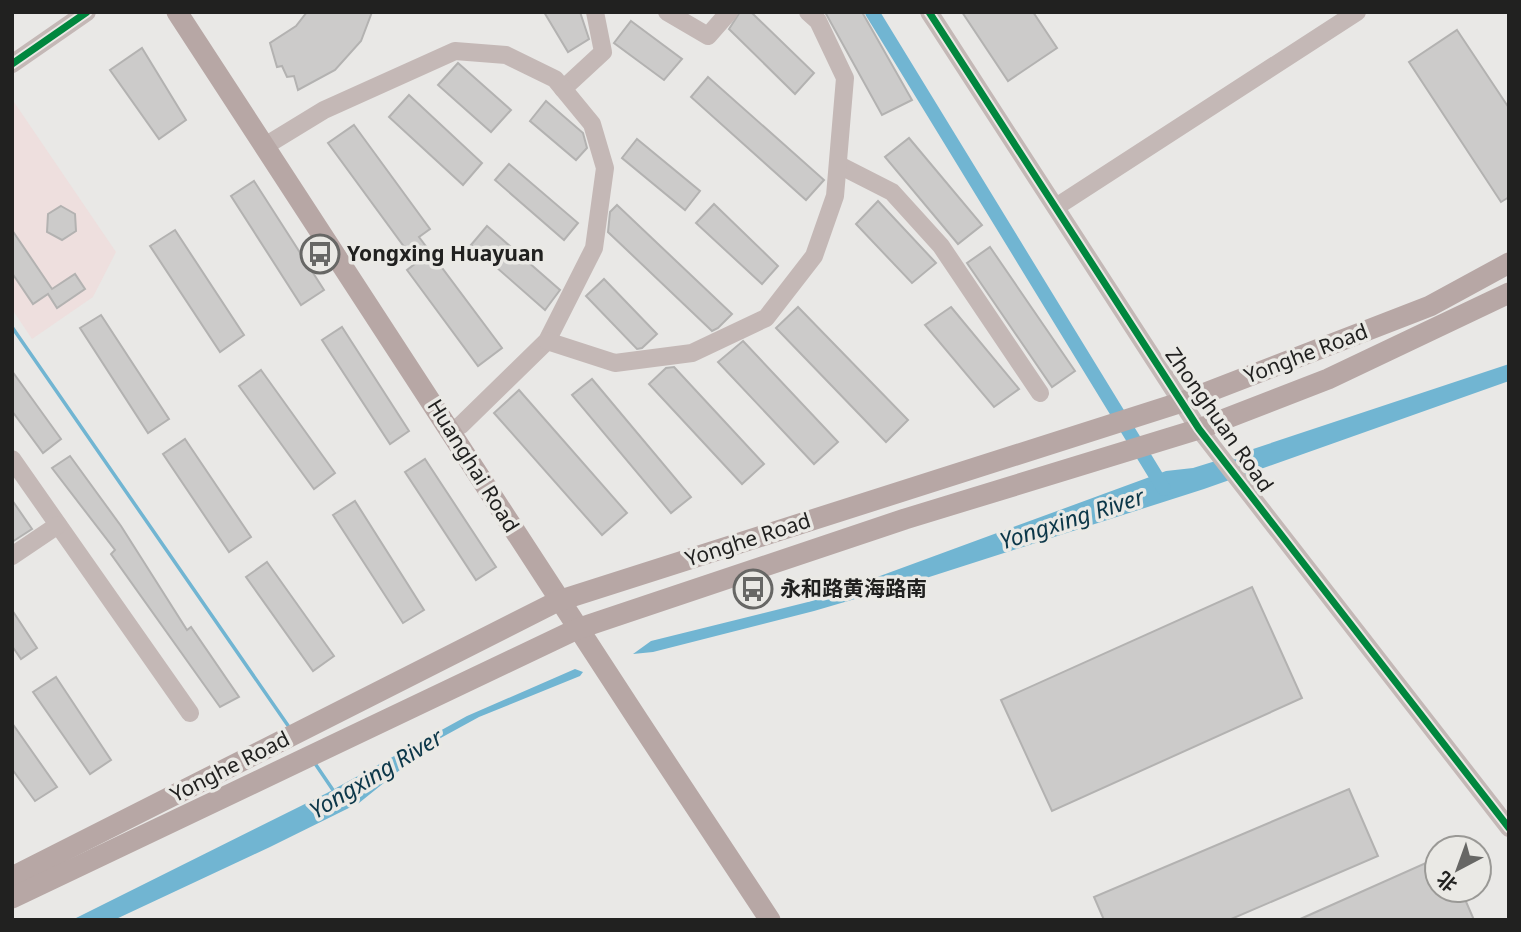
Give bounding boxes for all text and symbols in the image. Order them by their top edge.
bus stop icon: Yongxing Huayuan [299,233,341,275]
place label: Yongxing Huayuan [347,239,544,267]
street label: Yonghe Road [1240,317,1371,389]
street label: Zhonghuan Road [1160,342,1280,497]
street label: Huanghai Road [422,393,526,537]
water label: Yongxing River [995,479,1149,556]
street label: Yonghe Road [681,506,814,572]
bus stop icon: 永和路黄海路南 [732,568,774,610]
place label: 永和路黄海路南 [780,574,927,602]
water label: Yongxing River [303,720,449,826]
street label: Yonghe Road [165,724,294,808]
north arrow [1423,834,1493,904]
text: 北 [1431,866,1463,898]

